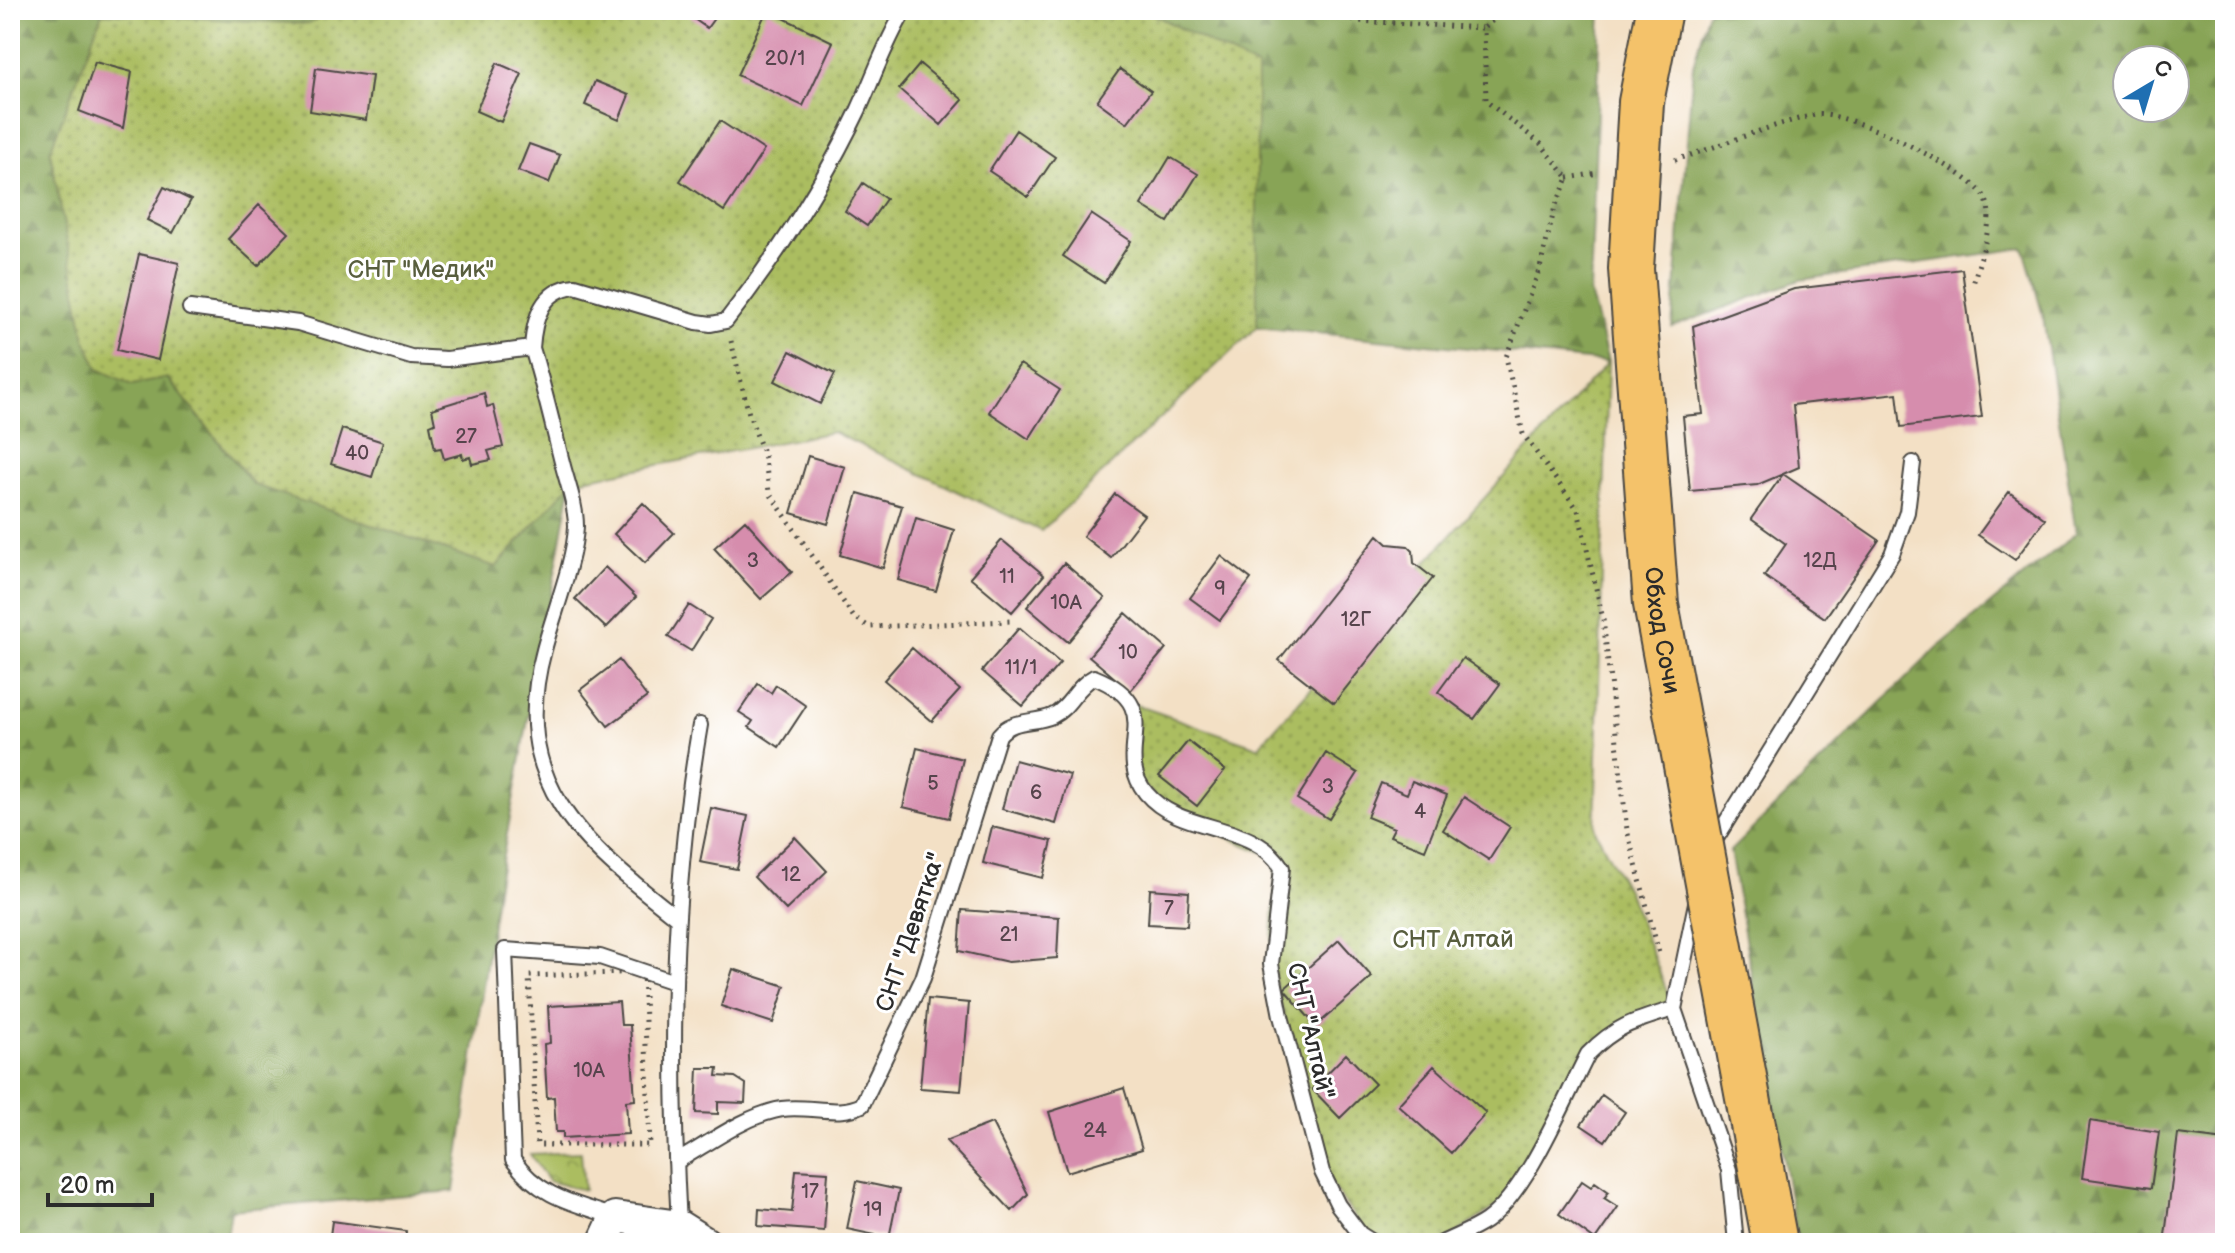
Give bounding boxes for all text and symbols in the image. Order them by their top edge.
north arrow [2111,44,2191,124]
house number: 20/1 [765,47,805,71]
text: С [2148,54,2177,85]
park label: СНТ "Медик" [348,255,494,284]
house number: 27 [455,425,477,449]
house number: 40 [345,442,369,466]
house number: 3 [747,549,759,573]
house number: 12Д [1803,549,1837,573]
house number: 11 [999,565,1015,589]
street label: Обход Сочи [1638,566,1686,697]
house number: 9 [1214,577,1226,601]
house number: 10А [1050,591,1083,615]
house number: 12Г [1341,608,1371,632]
house number: 10 [1118,641,1138,665]
house number: 11/1 [1005,656,1037,680]
house number: 5 [927,772,939,796]
house number: 3 [1322,775,1334,799]
house number: 6 [1030,781,1042,805]
house number: 4 [1414,800,1426,824]
street label: СНТ "Девятка" [870,849,951,1016]
house number: 12 [781,863,801,887]
house number: 7 [1164,897,1174,921]
house number: 21 [999,923,1019,947]
park label: СНТ Алтай [1392,925,1514,954]
street label: СНТ "Алтай" [1281,960,1340,1102]
house number: 10А [573,1059,606,1083]
house number: 24 [1083,1119,1107,1143]
scale bar [48,1157,152,1207]
text: 20 m [60,1171,115,1200]
house number: 17 [801,1180,819,1204]
house number: 19 [863,1198,883,1222]

